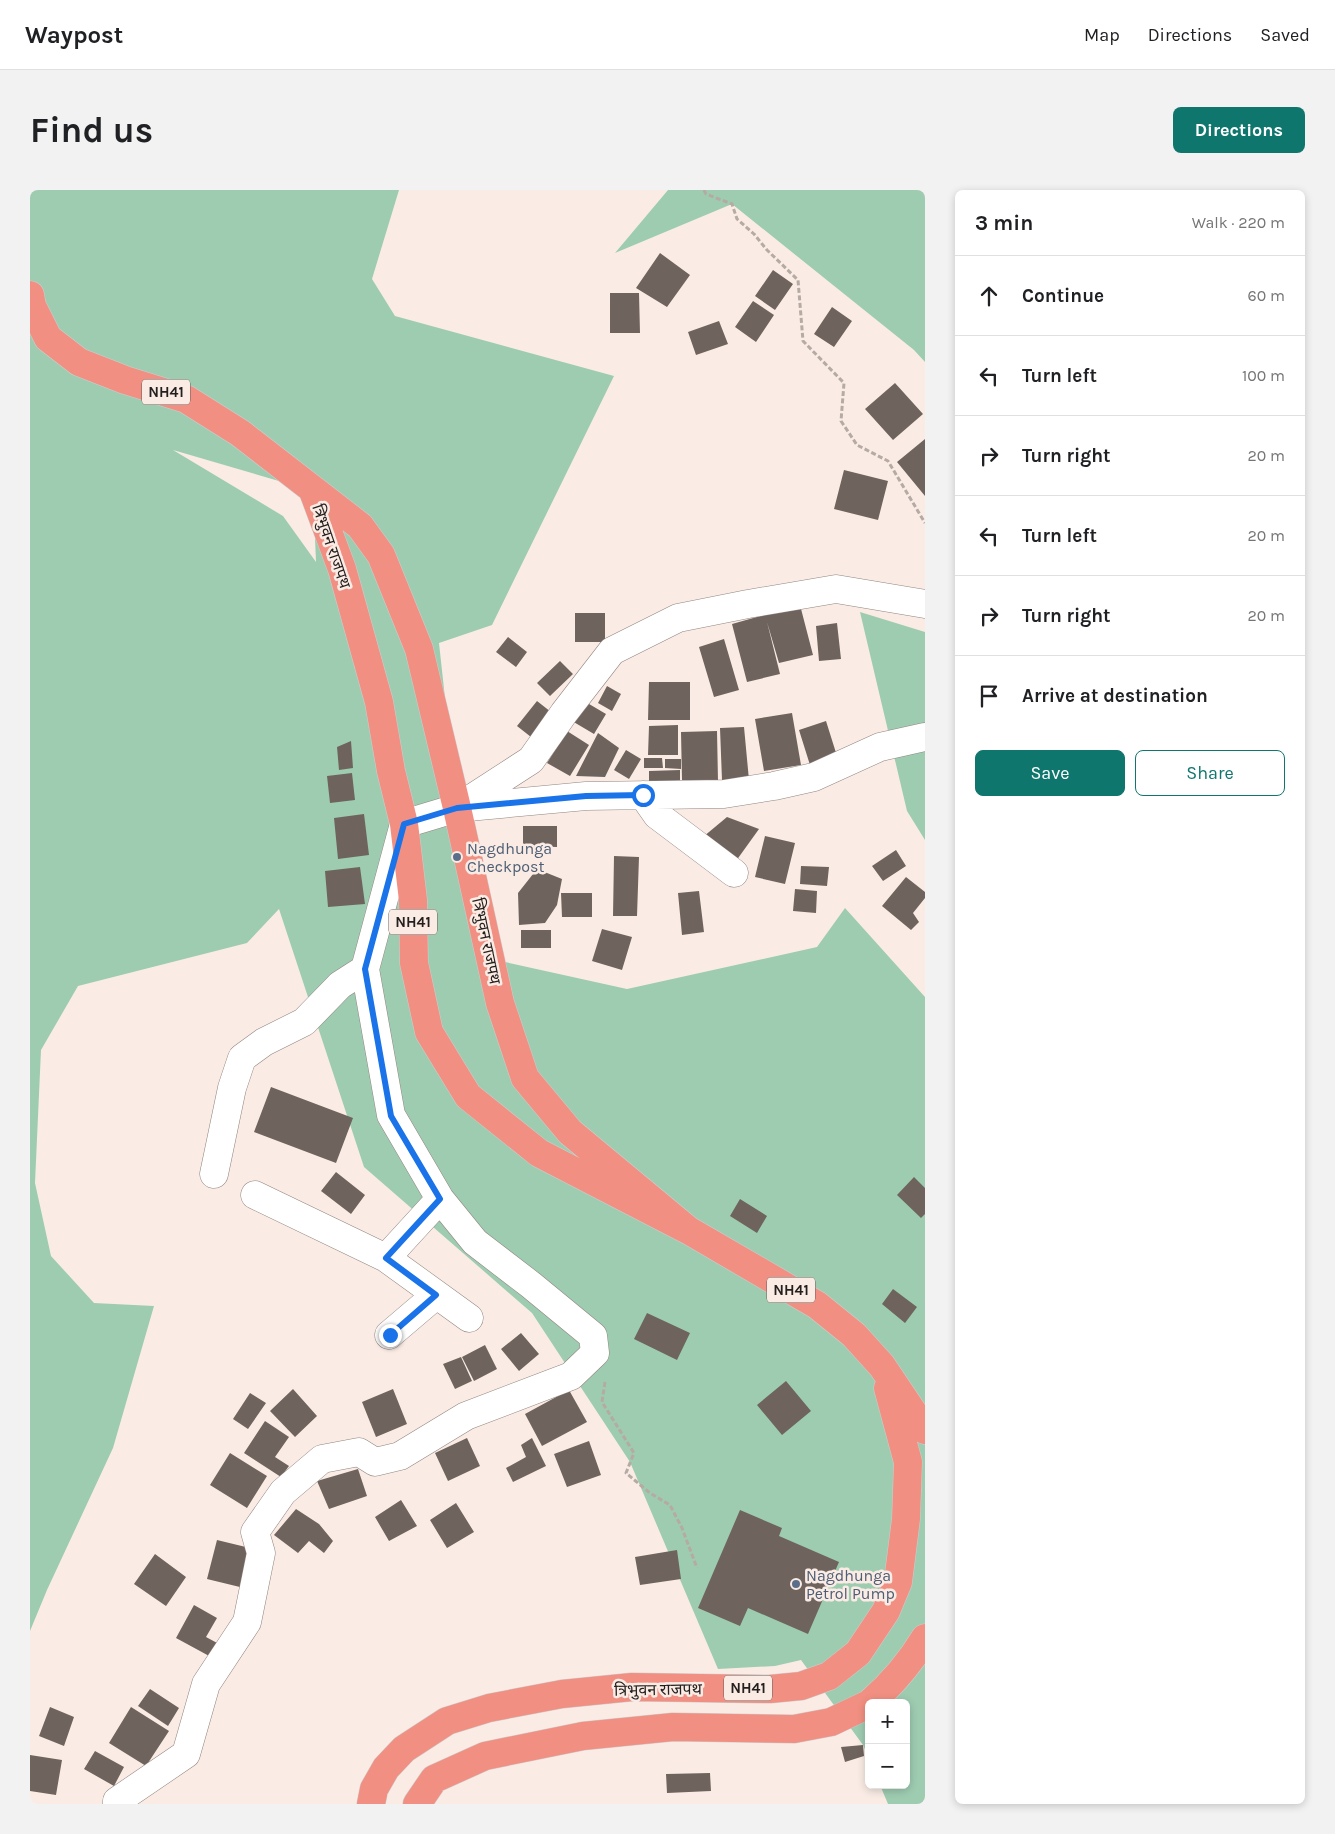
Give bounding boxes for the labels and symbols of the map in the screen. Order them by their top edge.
road number: NH41 [142,380,190,404]
street label: त्रिभुवन राजपथ [307,502,355,592]
route start [632,784,655,807]
place label: Nagdhunga Checkpost [467,839,552,876]
marker: Nagdhunga Checkpost [451,851,463,863]
street label: त्रिभुवन राजपथ [467,896,505,987]
road number: NH41 [389,910,437,934]
road number: NH41 [767,1278,815,1302]
route end [379,1324,402,1347]
place label: Nagdhunga Petrol Pump [806,1566,895,1603]
marker: Nagdhunga Petrol Pump [790,1578,802,1590]
road number: NH41 [724,1676,772,1700]
street label: त्रिभुवन राजपथ [614,1679,703,1701]

